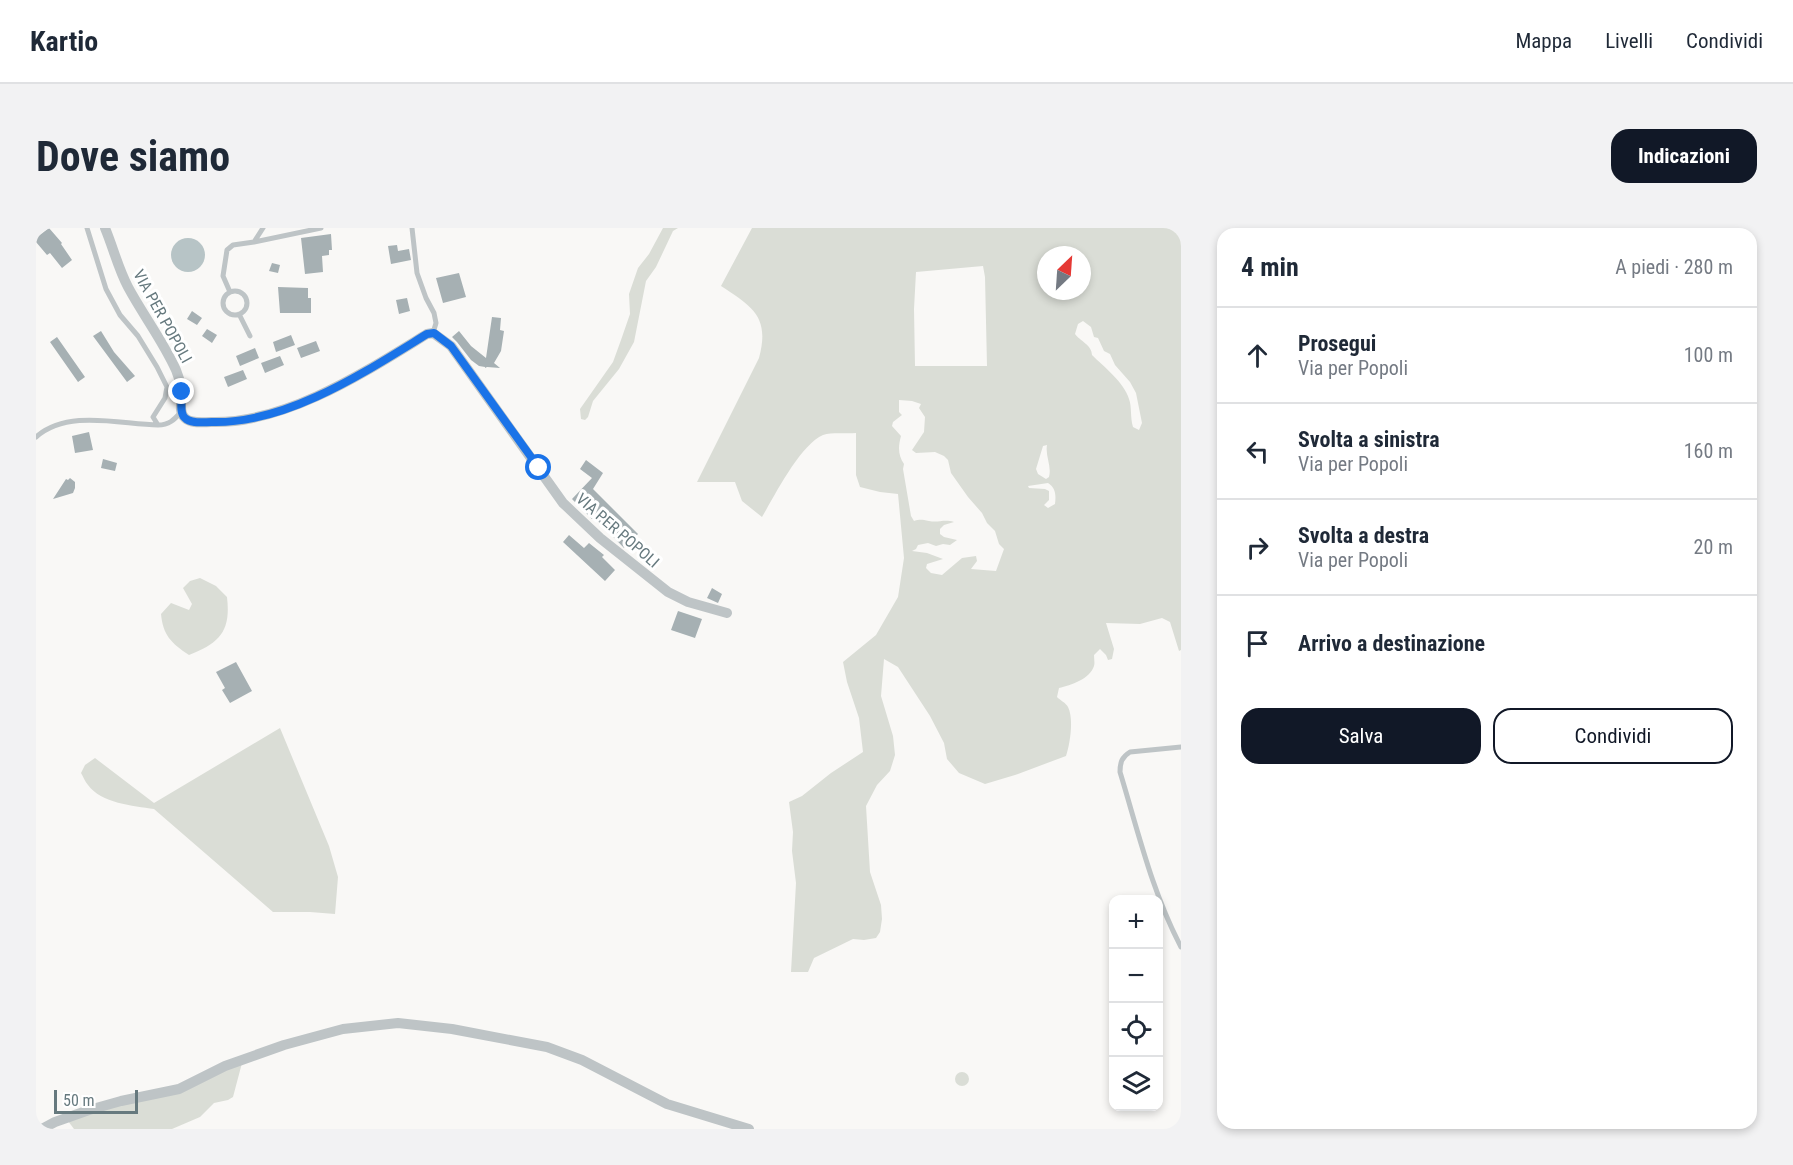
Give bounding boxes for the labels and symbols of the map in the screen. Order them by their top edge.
north arrow [1037,246,1091,300]
street label: VIA PER POPOLI [129,266,196,366]
route end [168,378,194,404]
route start [525,454,551,480]
street label: VIA PER POPOLI [572,489,663,572]
scale bar [54,1087,138,1114]

